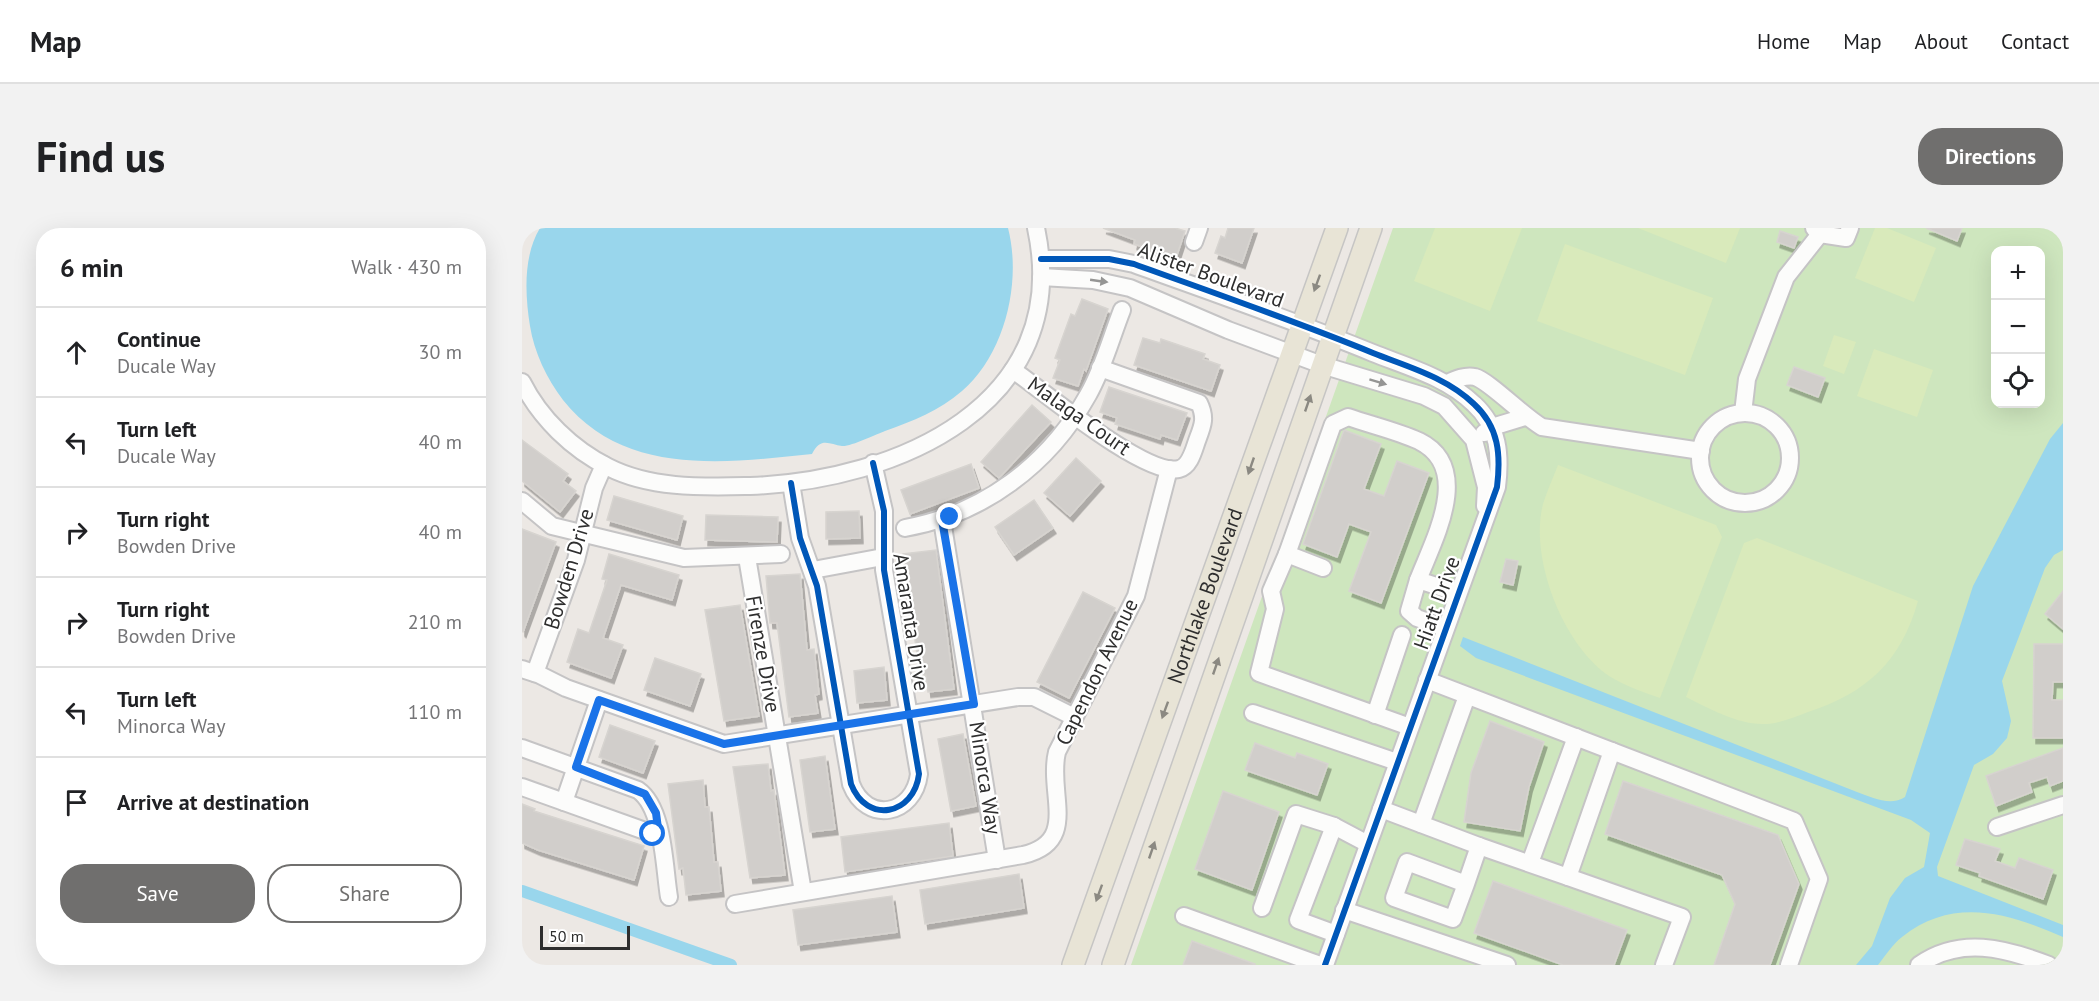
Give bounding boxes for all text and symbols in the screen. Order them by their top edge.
text: Map [30,23,81,60]
text: Home [1757,28,1810,55]
text: Map [1843,28,1882,55]
text: About [1915,28,1968,55]
text: Contact [2001,28,2069,55]
button: Directions [1918,128,2063,185]
text: Find us [36,129,165,184]
street label: Alister Boulevard [1135,236,1288,313]
map controls [1991,246,2045,408]
button: + [1991,246,2045,300]
text: 6 min [60,251,123,284]
text: Walk · 430 m [351,254,462,280]
one-way arrow [1311,274,1321,292]
one-way arrow [1090,277,1109,286]
button: − [1991,300,2045,354]
text: Continue [117,325,201,353]
icon: ahead [60,336,93,369]
text: 30 m [419,339,462,365]
text: Ducale Way [117,353,216,379]
button: locate [1991,354,2045,408]
street label: Malaga Court [1023,370,1136,461]
one-way arrow [1369,378,1387,387]
one-way arrow [1304,394,1314,412]
text: Turn left [117,415,197,443]
icon: left [60,426,93,459]
text: 40 m [419,429,462,455]
text: Ducale Way [117,443,216,469]
one-way arrow [1245,457,1255,475]
route end [936,503,962,529]
street label: Northlake Boulevard [1161,504,1249,687]
text: Turn right [117,505,209,533]
street label: Bowden Drive [537,505,600,633]
icon: right [60,516,93,549]
text: 40 m [419,519,462,545]
text: Bowden Drive [117,533,236,559]
street label: Amaranta Drive [887,551,936,693]
street label: Hiatt Drive [1407,553,1466,653]
street label: Firenze Drive [740,593,787,714]
street label: Capendon Avenue [1049,594,1144,750]
text: Turn right [117,595,209,623]
icon: right [60,606,93,639]
text: 210 m [408,609,462,635]
text: Bowden Drive [117,623,236,649]
one-way arrow [1212,657,1222,675]
text: Turn left [117,685,197,713]
icon: left [60,696,93,729]
text: 110 m [408,699,462,725]
one-way arrow [1159,701,1169,719]
text: Minorca Way [117,713,226,739]
street label: Minorca Way [963,720,1008,837]
icon: arrive [60,786,93,819]
text: Arrive at destination [117,788,309,816]
route start [639,820,665,846]
one-way arrow [1148,841,1158,859]
button: Save [60,864,255,923]
button: Share [267,864,462,923]
one-way arrow [1093,884,1103,902]
scale bar [540,923,630,950]
text: 50 m [549,926,584,946]

